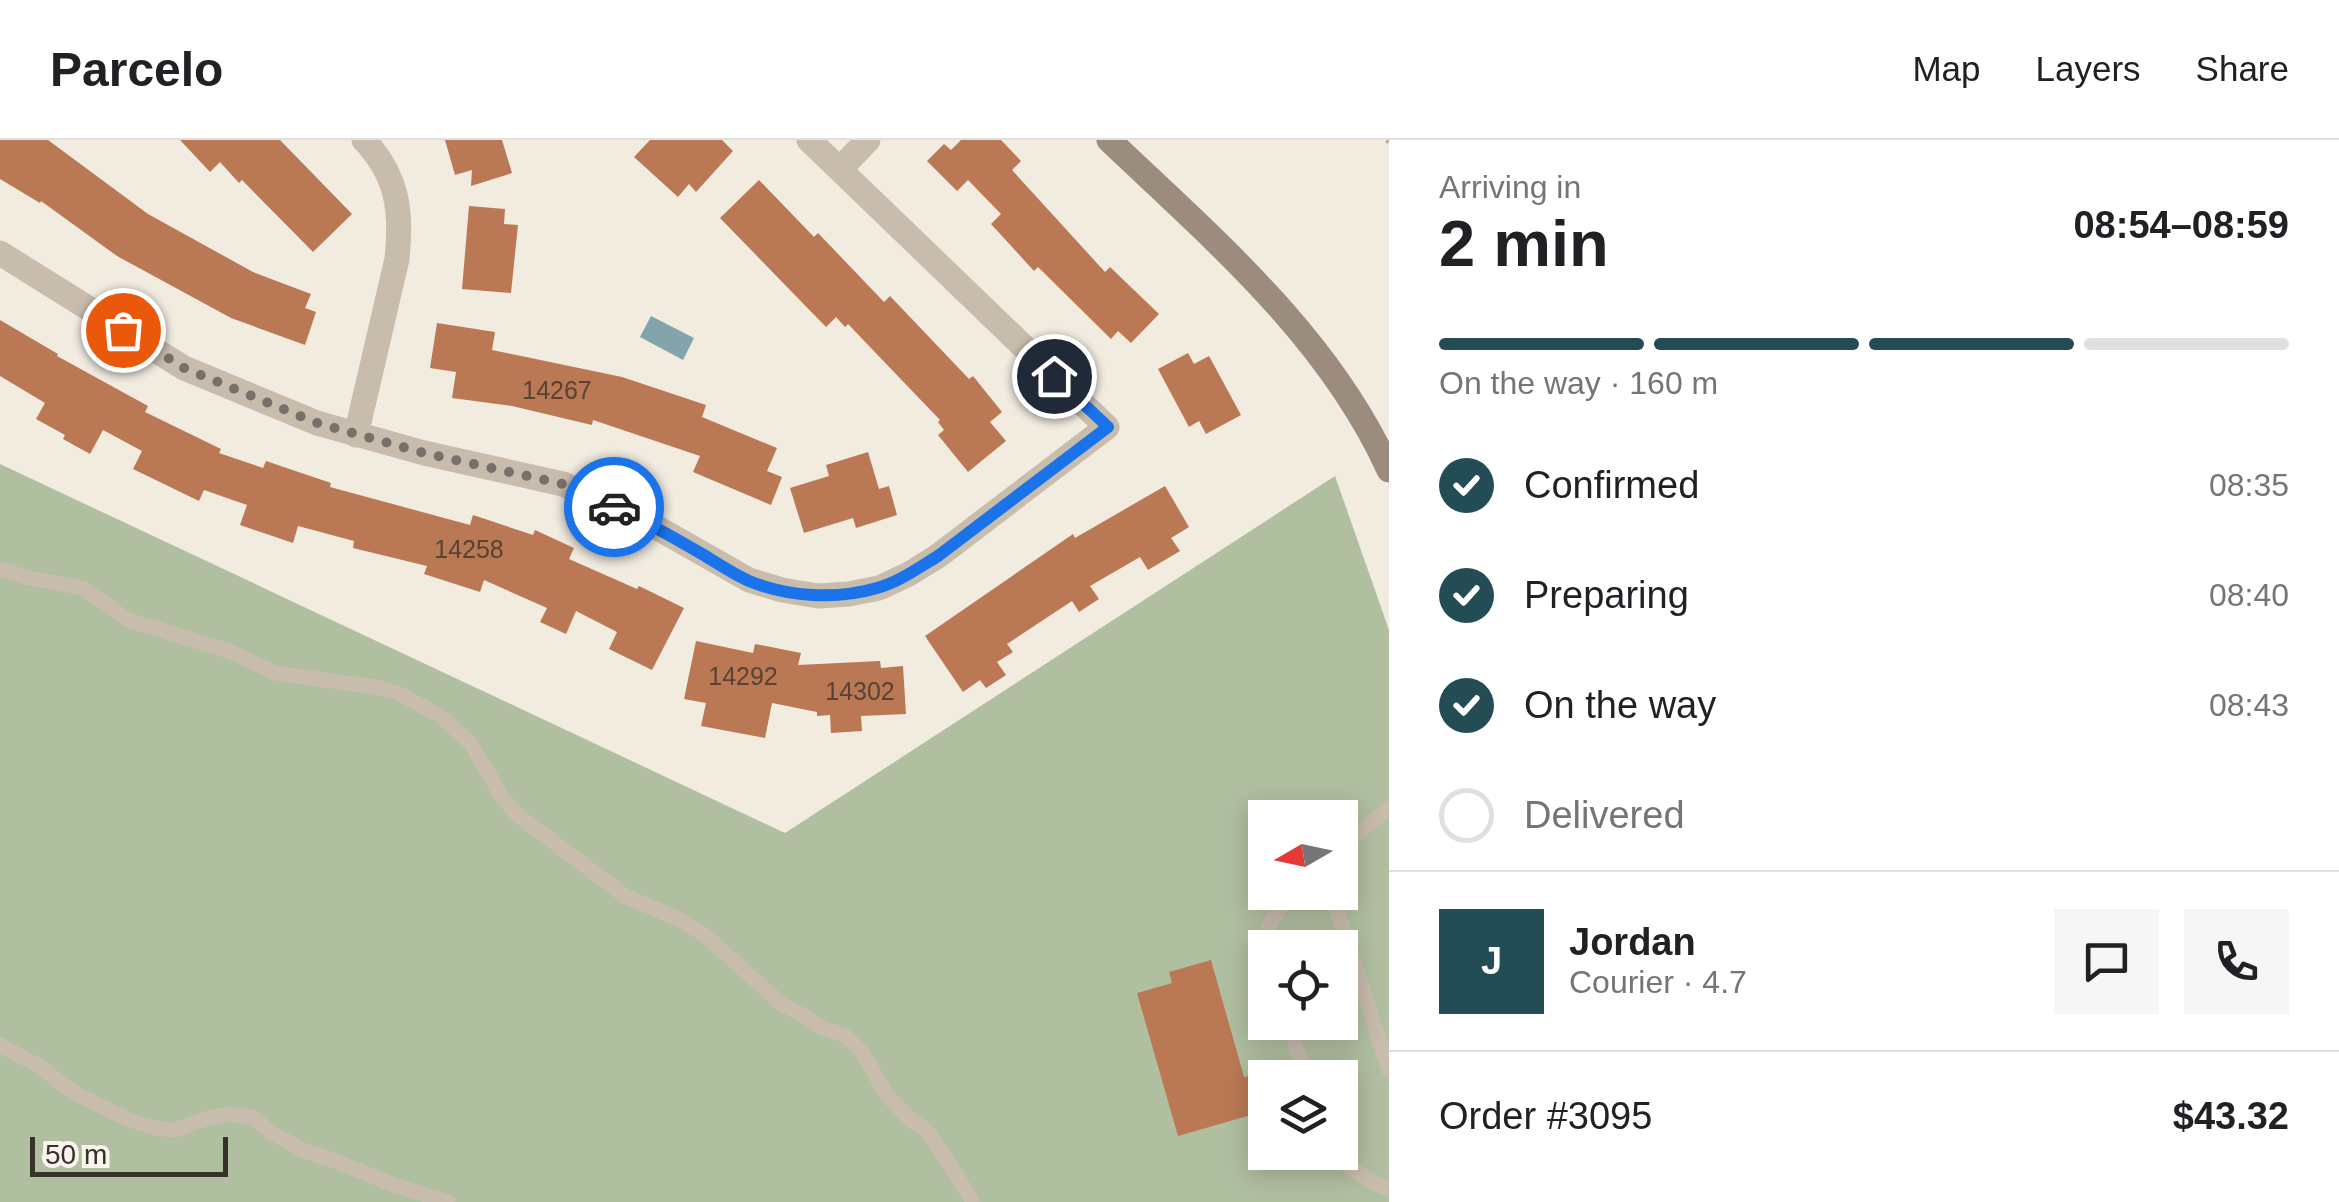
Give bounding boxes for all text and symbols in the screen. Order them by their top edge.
text: Parcelo [50,43,223,96]
text: Map [1912,49,1981,88]
text: Layers [2036,49,2141,88]
text: Share [2196,49,2289,88]
text: Arriving in [1439,169,1581,205]
text: 08:54–08:59 [2073,204,2289,246]
text: 2 min [1439,207,1609,280]
pin [81,288,166,373]
icon: bag [96,303,151,358]
pin [1012,334,1097,419]
icon: home [1027,349,1082,404]
text: On the way · 160 m [1439,365,1718,401]
house number: 14267 [522,376,592,404]
courier [564,457,664,557]
icon: check [1439,458,1494,513]
text: Confirmed [1524,464,1699,506]
text: 08:35 [2209,467,2289,503]
icon: car [587,480,642,535]
house number: 14258 [434,535,504,563]
icon: check [1439,568,1494,623]
text: Preparing [1524,574,1689,616]
text: 08:40 [2209,577,2289,613]
house number: 14292 [708,662,778,690]
house number: 14302 [825,677,895,705]
icon: check [1439,678,1494,733]
text: On the way [1524,684,1716,726]
text: 08:43 [2209,687,2289,723]
text: Delivered [1524,794,1685,836]
north arrow [1248,800,1358,910]
map controls [1248,800,1358,1170]
button: chat [2054,909,2159,1014]
button: phone [2184,909,2289,1014]
text: Jordan [1569,921,1696,963]
button: locate [1248,930,1358,1040]
text: J [1481,940,1502,982]
text: Courier · 4.7 [1569,964,1747,1000]
button: layers [1248,1060,1358,1170]
text: Order #3095 [1439,1095,1652,1137]
text: $43.32 [2173,1095,2289,1137]
scale bar [30,1132,228,1176]
text: 50 m [45,1139,107,1170]

